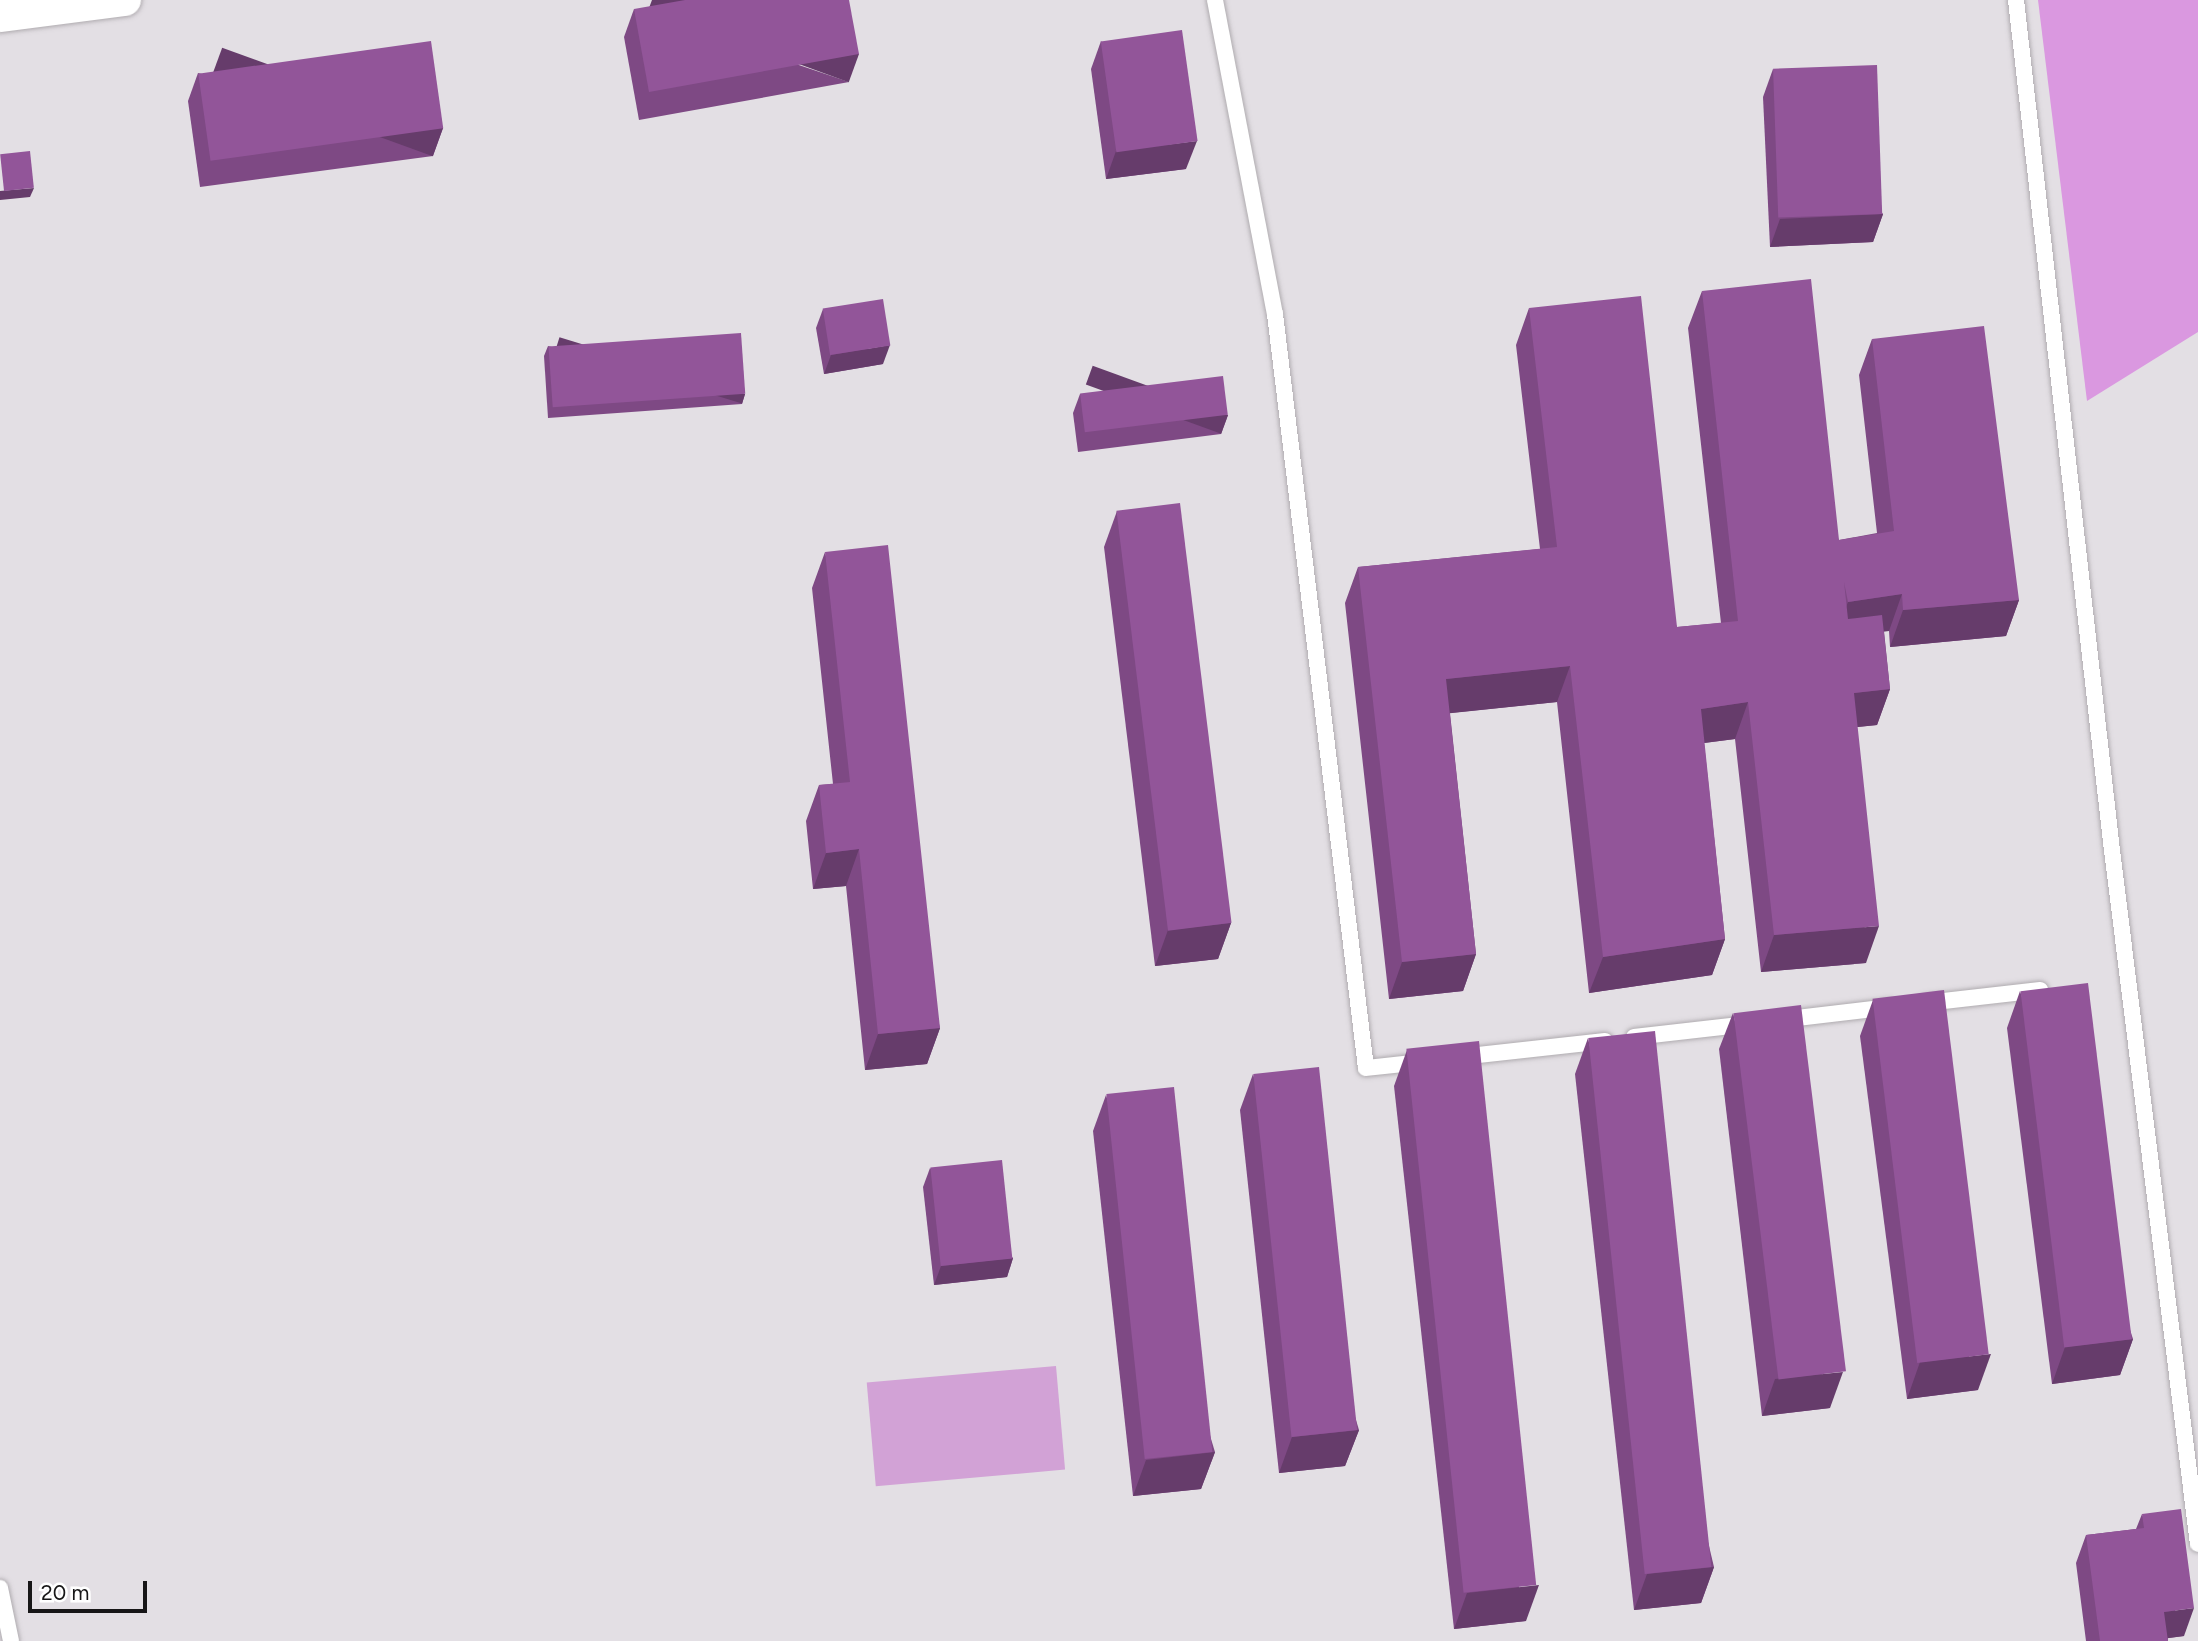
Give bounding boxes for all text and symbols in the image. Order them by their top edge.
scale bar [32,1568,150,1612]
text: 20 m [41,1580,89,1605]

